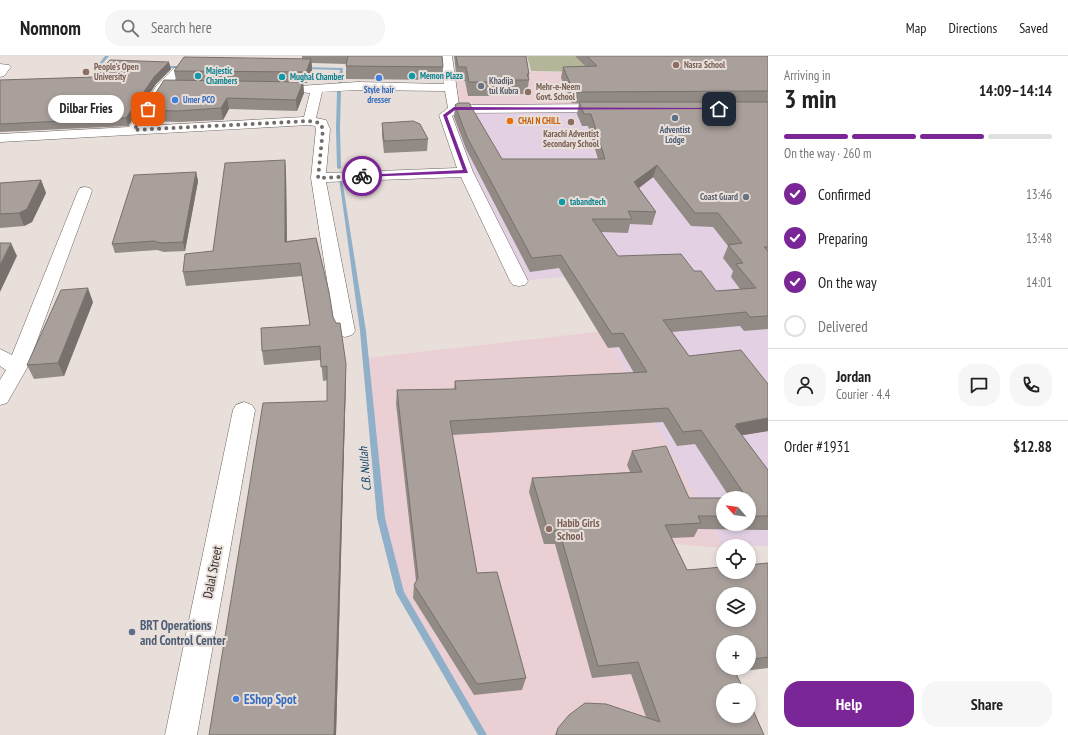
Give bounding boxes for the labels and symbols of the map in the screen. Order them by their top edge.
place label: Nasra School [684,59,726,70]
marker: Nasra School [671,60,681,70]
place label: People's Open University [94,61,139,82]
place label: Majestic Chambers [206,65,237,86]
marker: People's Open University [81,67,91,77]
place label: Memon Plaza [420,70,463,81]
marker: Majestic Chambers [193,71,203,81]
place label: Mughal Chamber [290,71,344,82]
marker: Memon Plaza [407,71,417,81]
marker: Mughal Chamber [277,72,287,82]
marker: Style hair dresser [374,73,384,83]
place label: Khadija tul Kubra [489,75,519,96]
marker: Khadija tul Kubra [476,81,486,91]
place label: Mehr-e-Neem Govt. School [536,81,580,102]
place label: Style hair dresser [364,84,394,105]
marker: Mehr-e-Neem Govt. School [523,87,533,97]
pin [131,92,165,126]
pin [702,92,736,126]
place label: Umer PCO [183,94,215,105]
callout: Dilbar Fries [48,95,124,123]
marker: Umer PCO [170,95,180,105]
marker: Adventist Lodge [670,113,680,123]
place label: CHAI N CHILL [518,115,561,126]
marker: CHAI N CHILL [505,116,515,126]
marker: Karachi Adventist Secondary School [566,117,576,127]
place label: Adventist Lodge [659,124,691,145]
place label: Karachi Adventist Secondary School [543,128,600,149]
courier [342,156,382,196]
place label: Coast Guard [700,191,738,202]
marker: Coast Guard [741,192,751,202]
place label: tabandtech [570,196,606,207]
marker: tabandtech [557,197,567,207]
water label: C.B. Nullah [355,446,374,492]
north arrow [716,491,756,531]
place label: Habib Girls School [557,516,600,543]
marker: Habib Girls School [544,524,554,534]
street label: Dalal Street [199,544,226,600]
place label: BRT Operations and Control Center [140,617,226,649]
marker: BRT Operations and Control Center [127,627,137,637]
place label: EShop Spot [244,691,297,708]
marker: EShop Spot [231,694,241,704]

